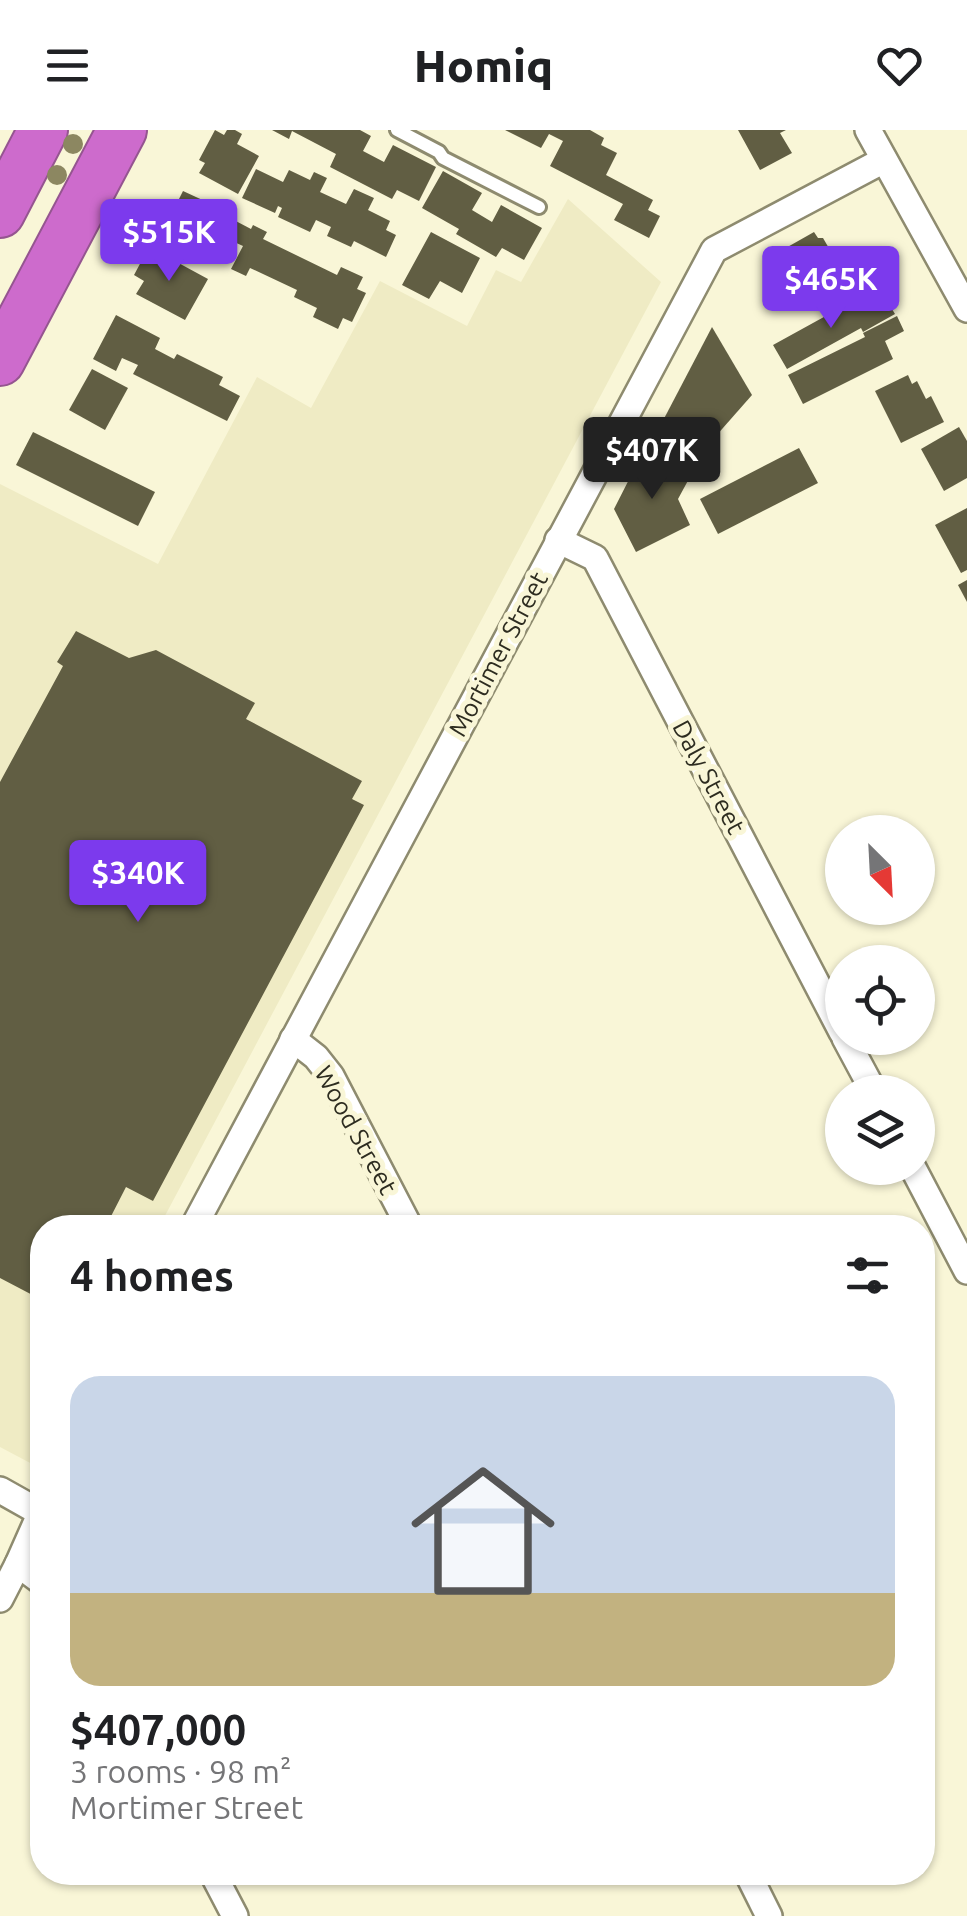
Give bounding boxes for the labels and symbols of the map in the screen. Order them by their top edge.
pin: $515K [99,199,239,284]
pin: $465K [761,246,901,331]
pin: $407K [582,417,722,502]
street label: Mortimer Street [443,567,553,741]
street label: Daly Street [667,715,751,839]
north arrow [825,815,935,925]
pin: $340K [68,840,208,925]
street label: Wood Street [309,1061,403,1199]

